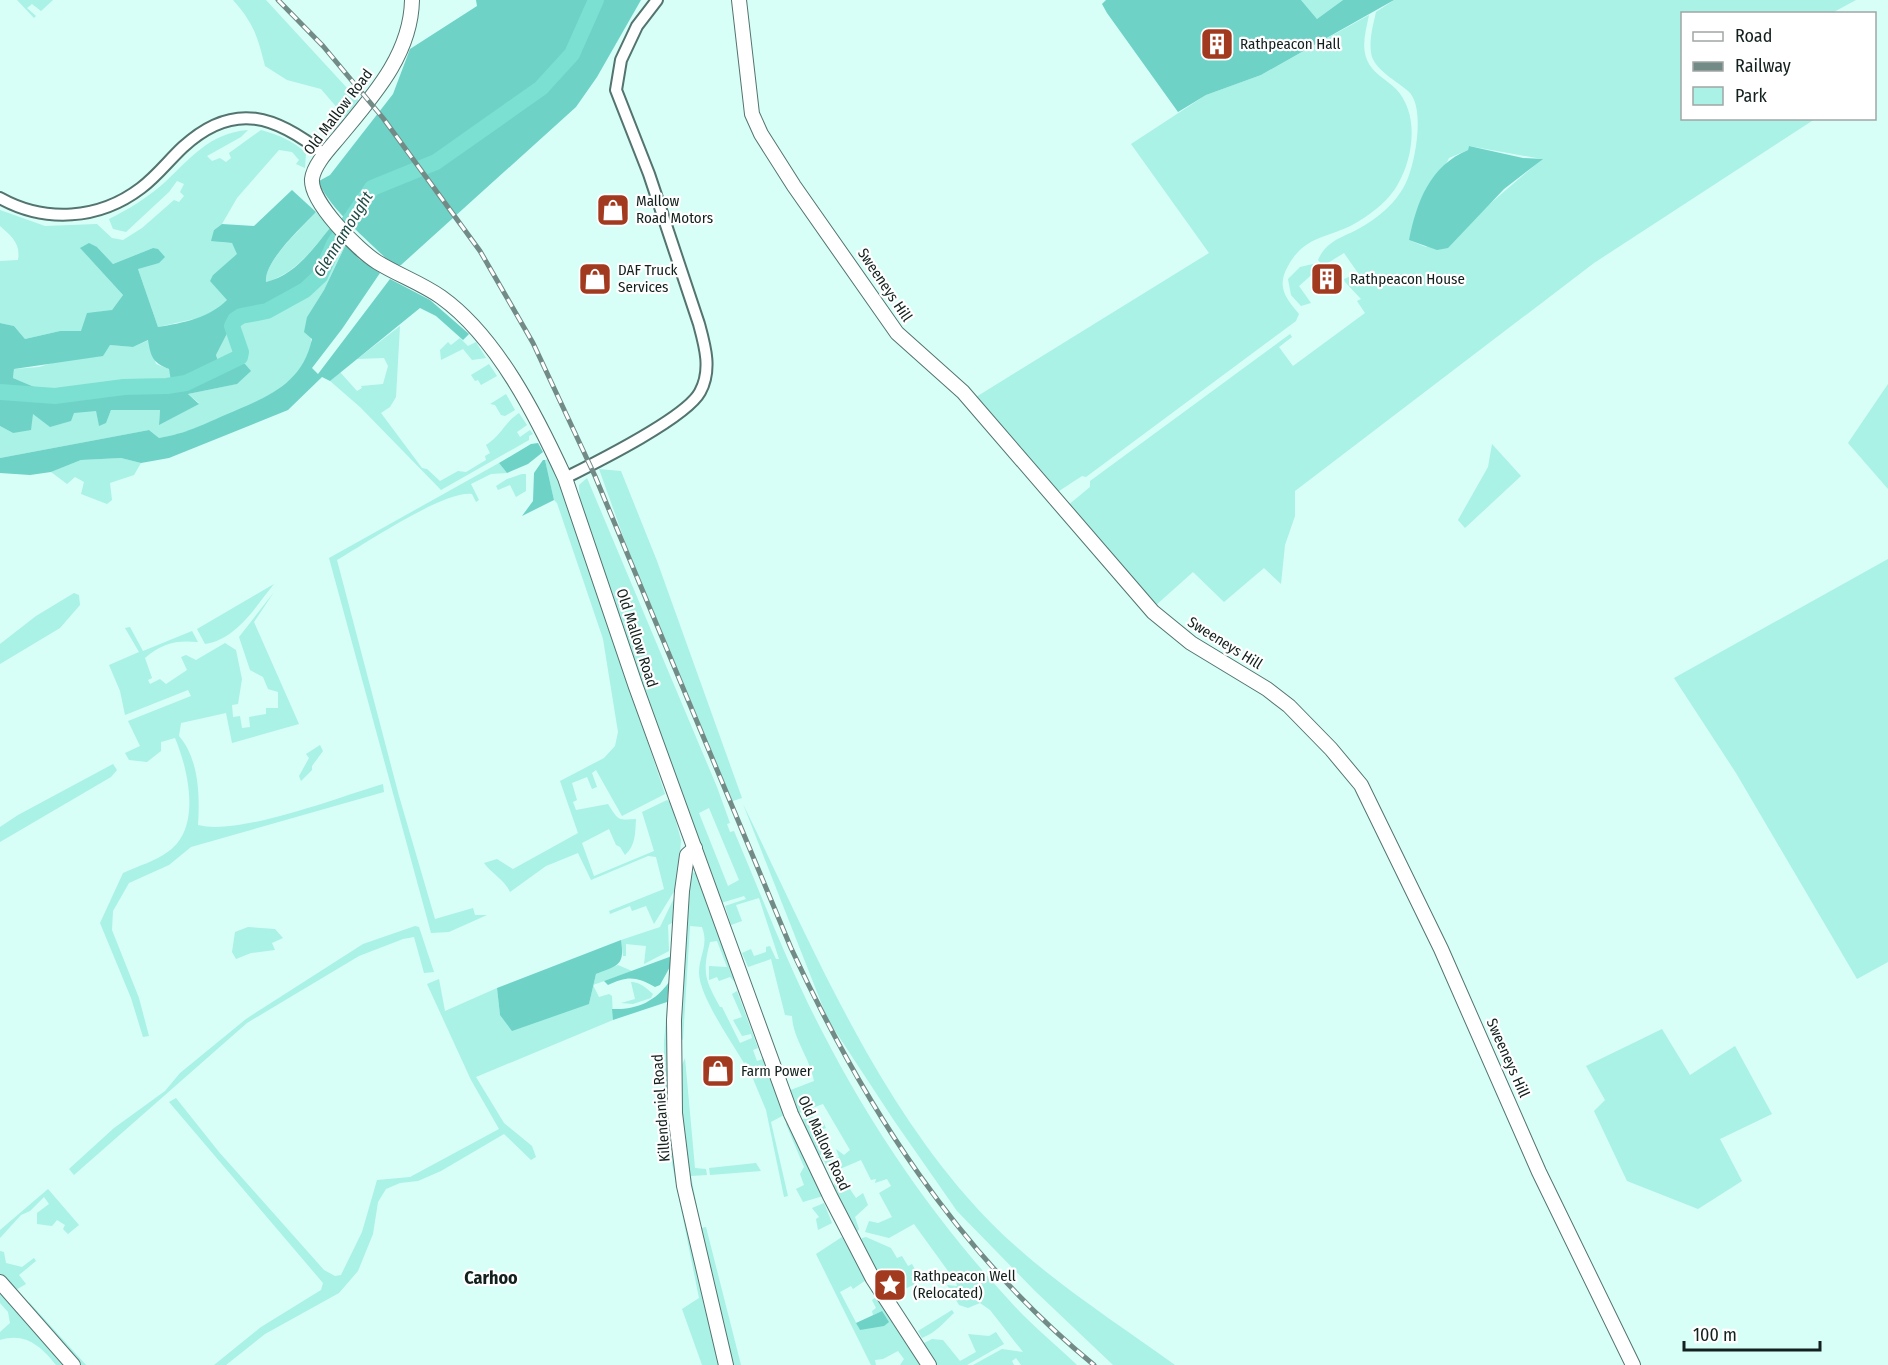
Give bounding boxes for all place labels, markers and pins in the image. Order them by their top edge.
building icon: Rathpeacon Hall [1199,26,1235,62]
place label: Rathpeacon Hall [1240,35,1340,53]
shop icon: Mallow Road Motors [595,192,631,228]
place label: Mallow Road Motors [636,192,713,227]
shop icon: DAF Truck Services [577,261,613,297]
place label: DAF Truck Services [618,261,678,296]
building icon: Rathpeacon House [1309,261,1345,297]
place label: Rathpeacon House [1350,270,1465,288]
shop icon: Farm Power [700,1053,736,1089]
place label: Farm Power [741,1062,813,1080]
place icon: Rathpeacon Well (Relocated) [872,1267,908,1303]
place label: Rathpeacon Well (Relocated) [913,1267,1016,1302]

